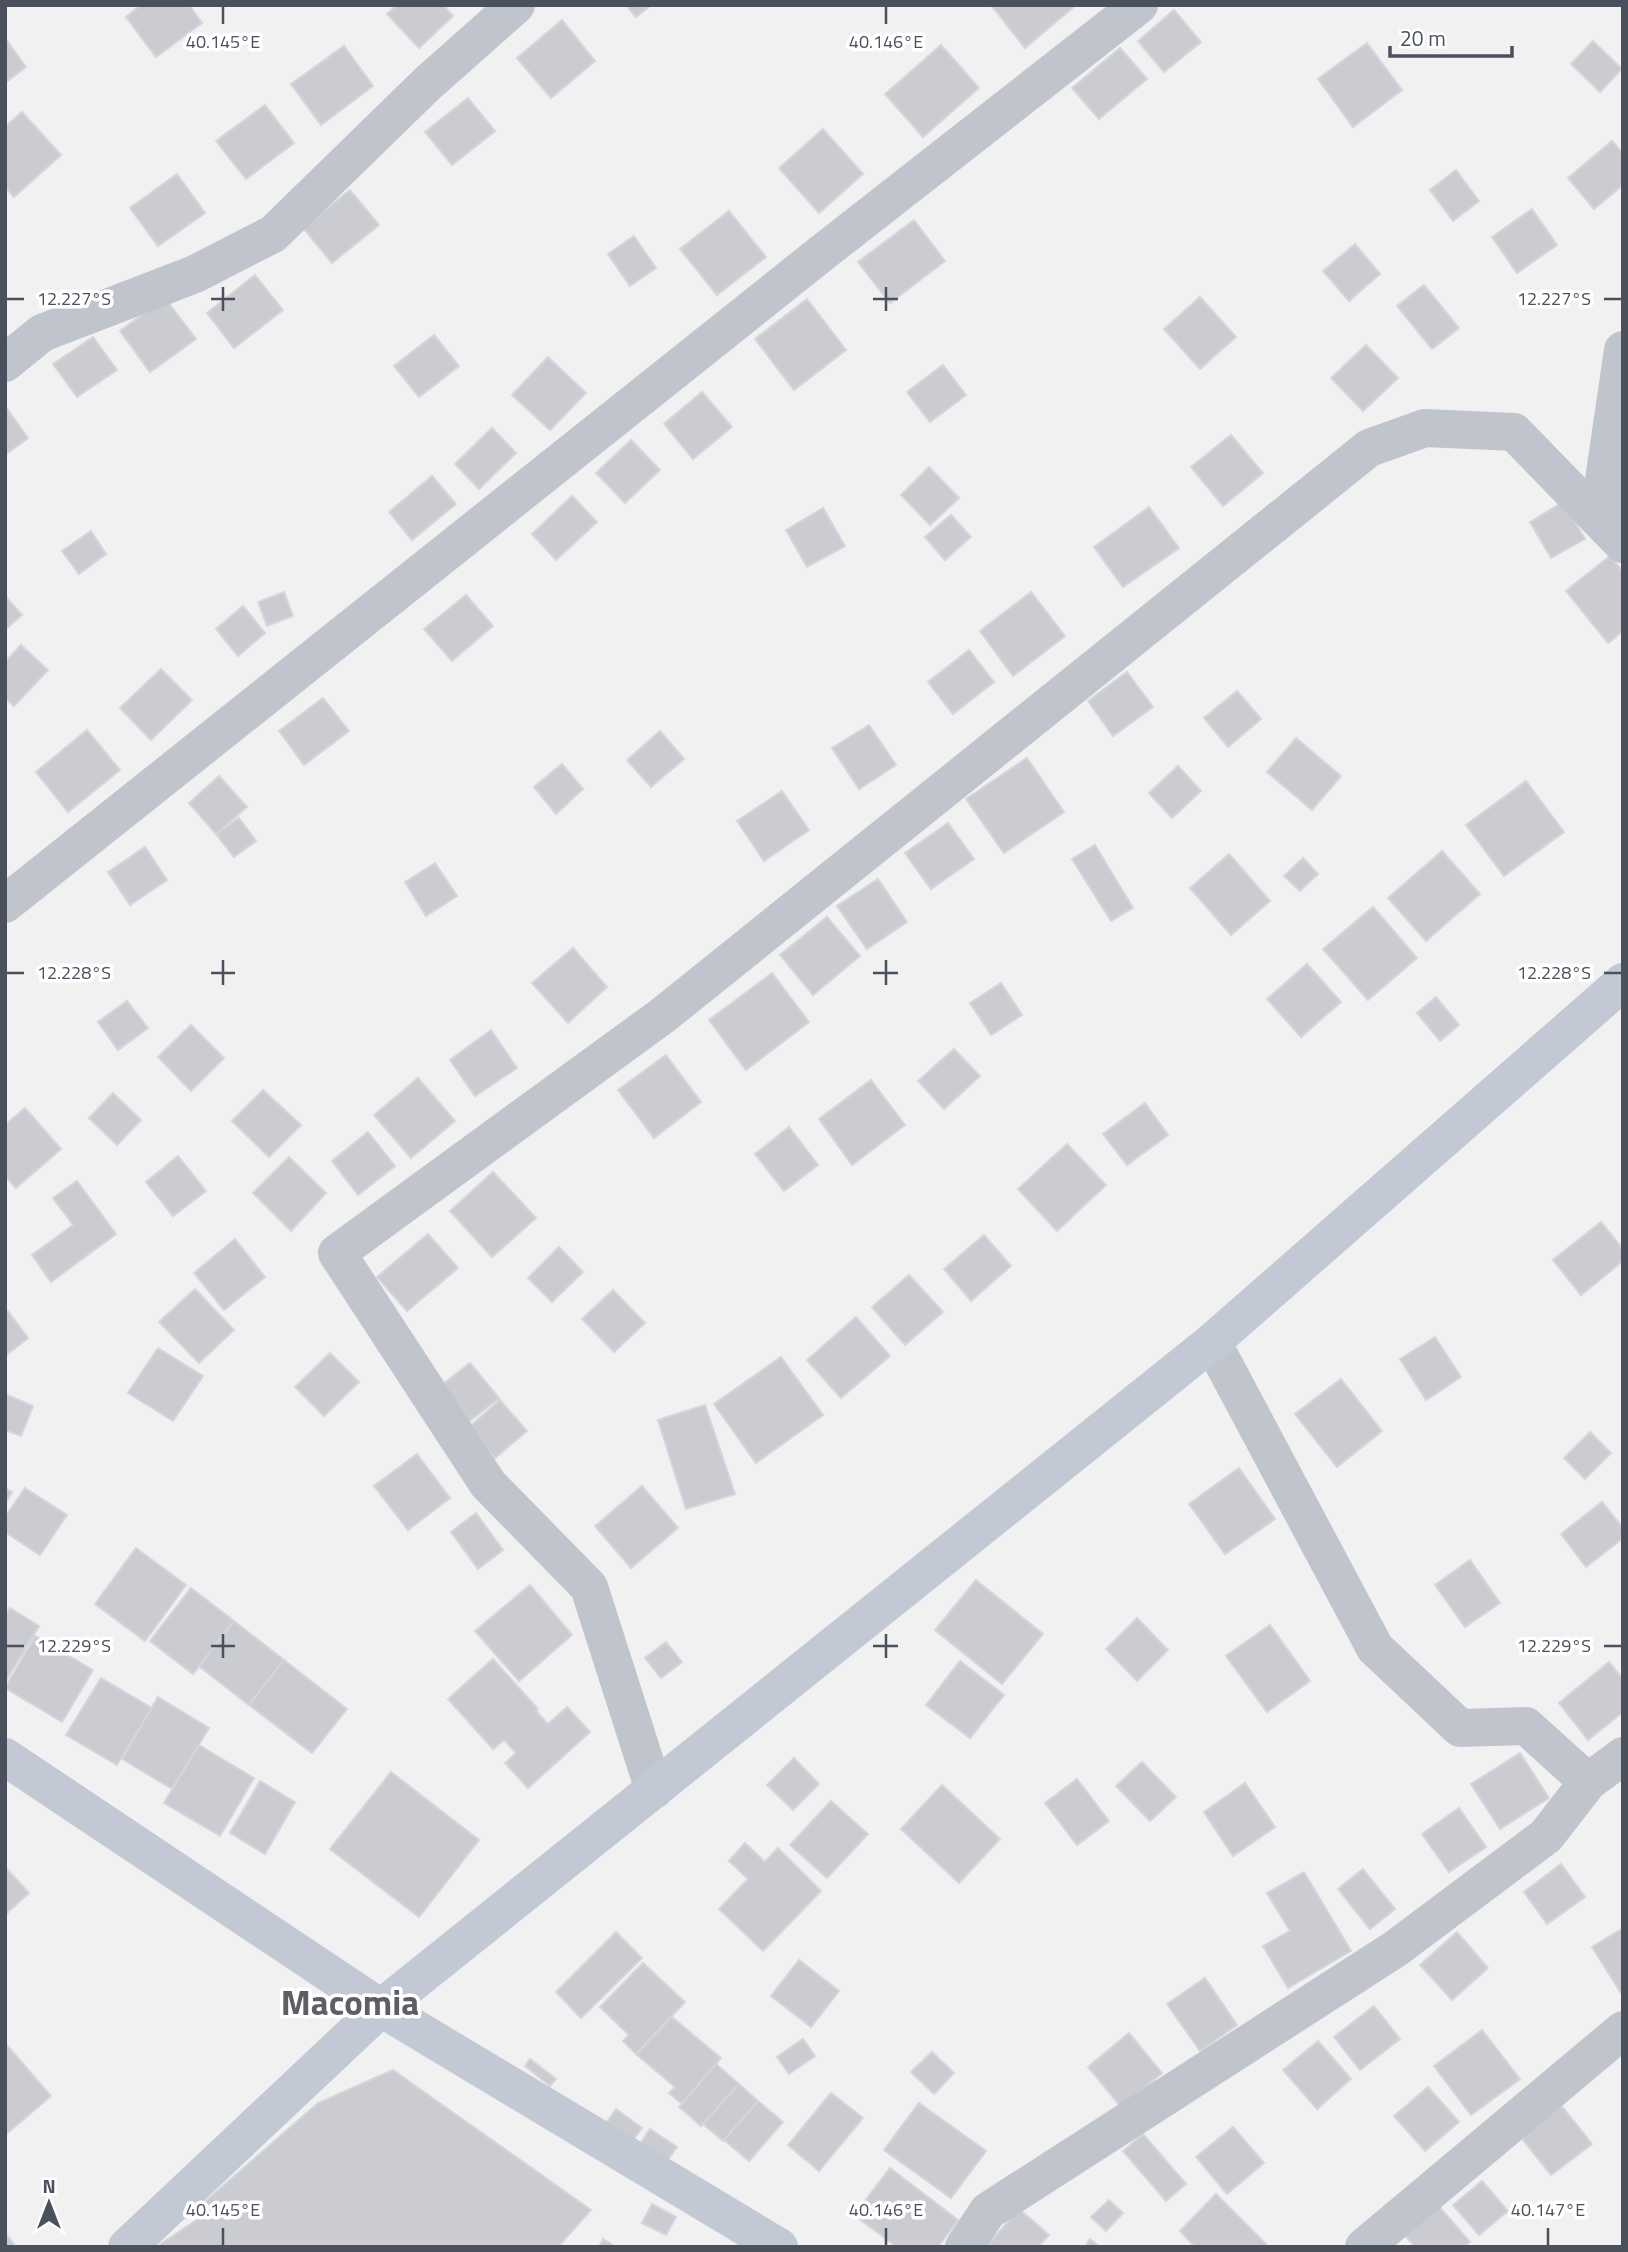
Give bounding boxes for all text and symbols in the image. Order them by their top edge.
scale bar [1390,14,1512,58]
text: 20 m [1400,22,1446,54]
text: 40.145°E [186,28,260,55]
text: 40.146°E [849,28,923,55]
text: 12.227°S [37,285,111,312]
text: 12.227°S [1517,285,1591,312]
text: 12.228°S [37,959,111,986]
text: 12.228°S [1517,959,1591,986]
text: 12.229°S [37,1632,111,1659]
text: 12.229°S [1517,1632,1591,1659]
district label: Macomia [281,1975,419,2029]
north arrow [14,2168,84,2238]
text: N [42,2171,56,2200]
text: 40.145°E [186,2196,260,2223]
text: 40.146°E [849,2196,923,2223]
text: 40.147°E [1511,2196,1585,2223]

